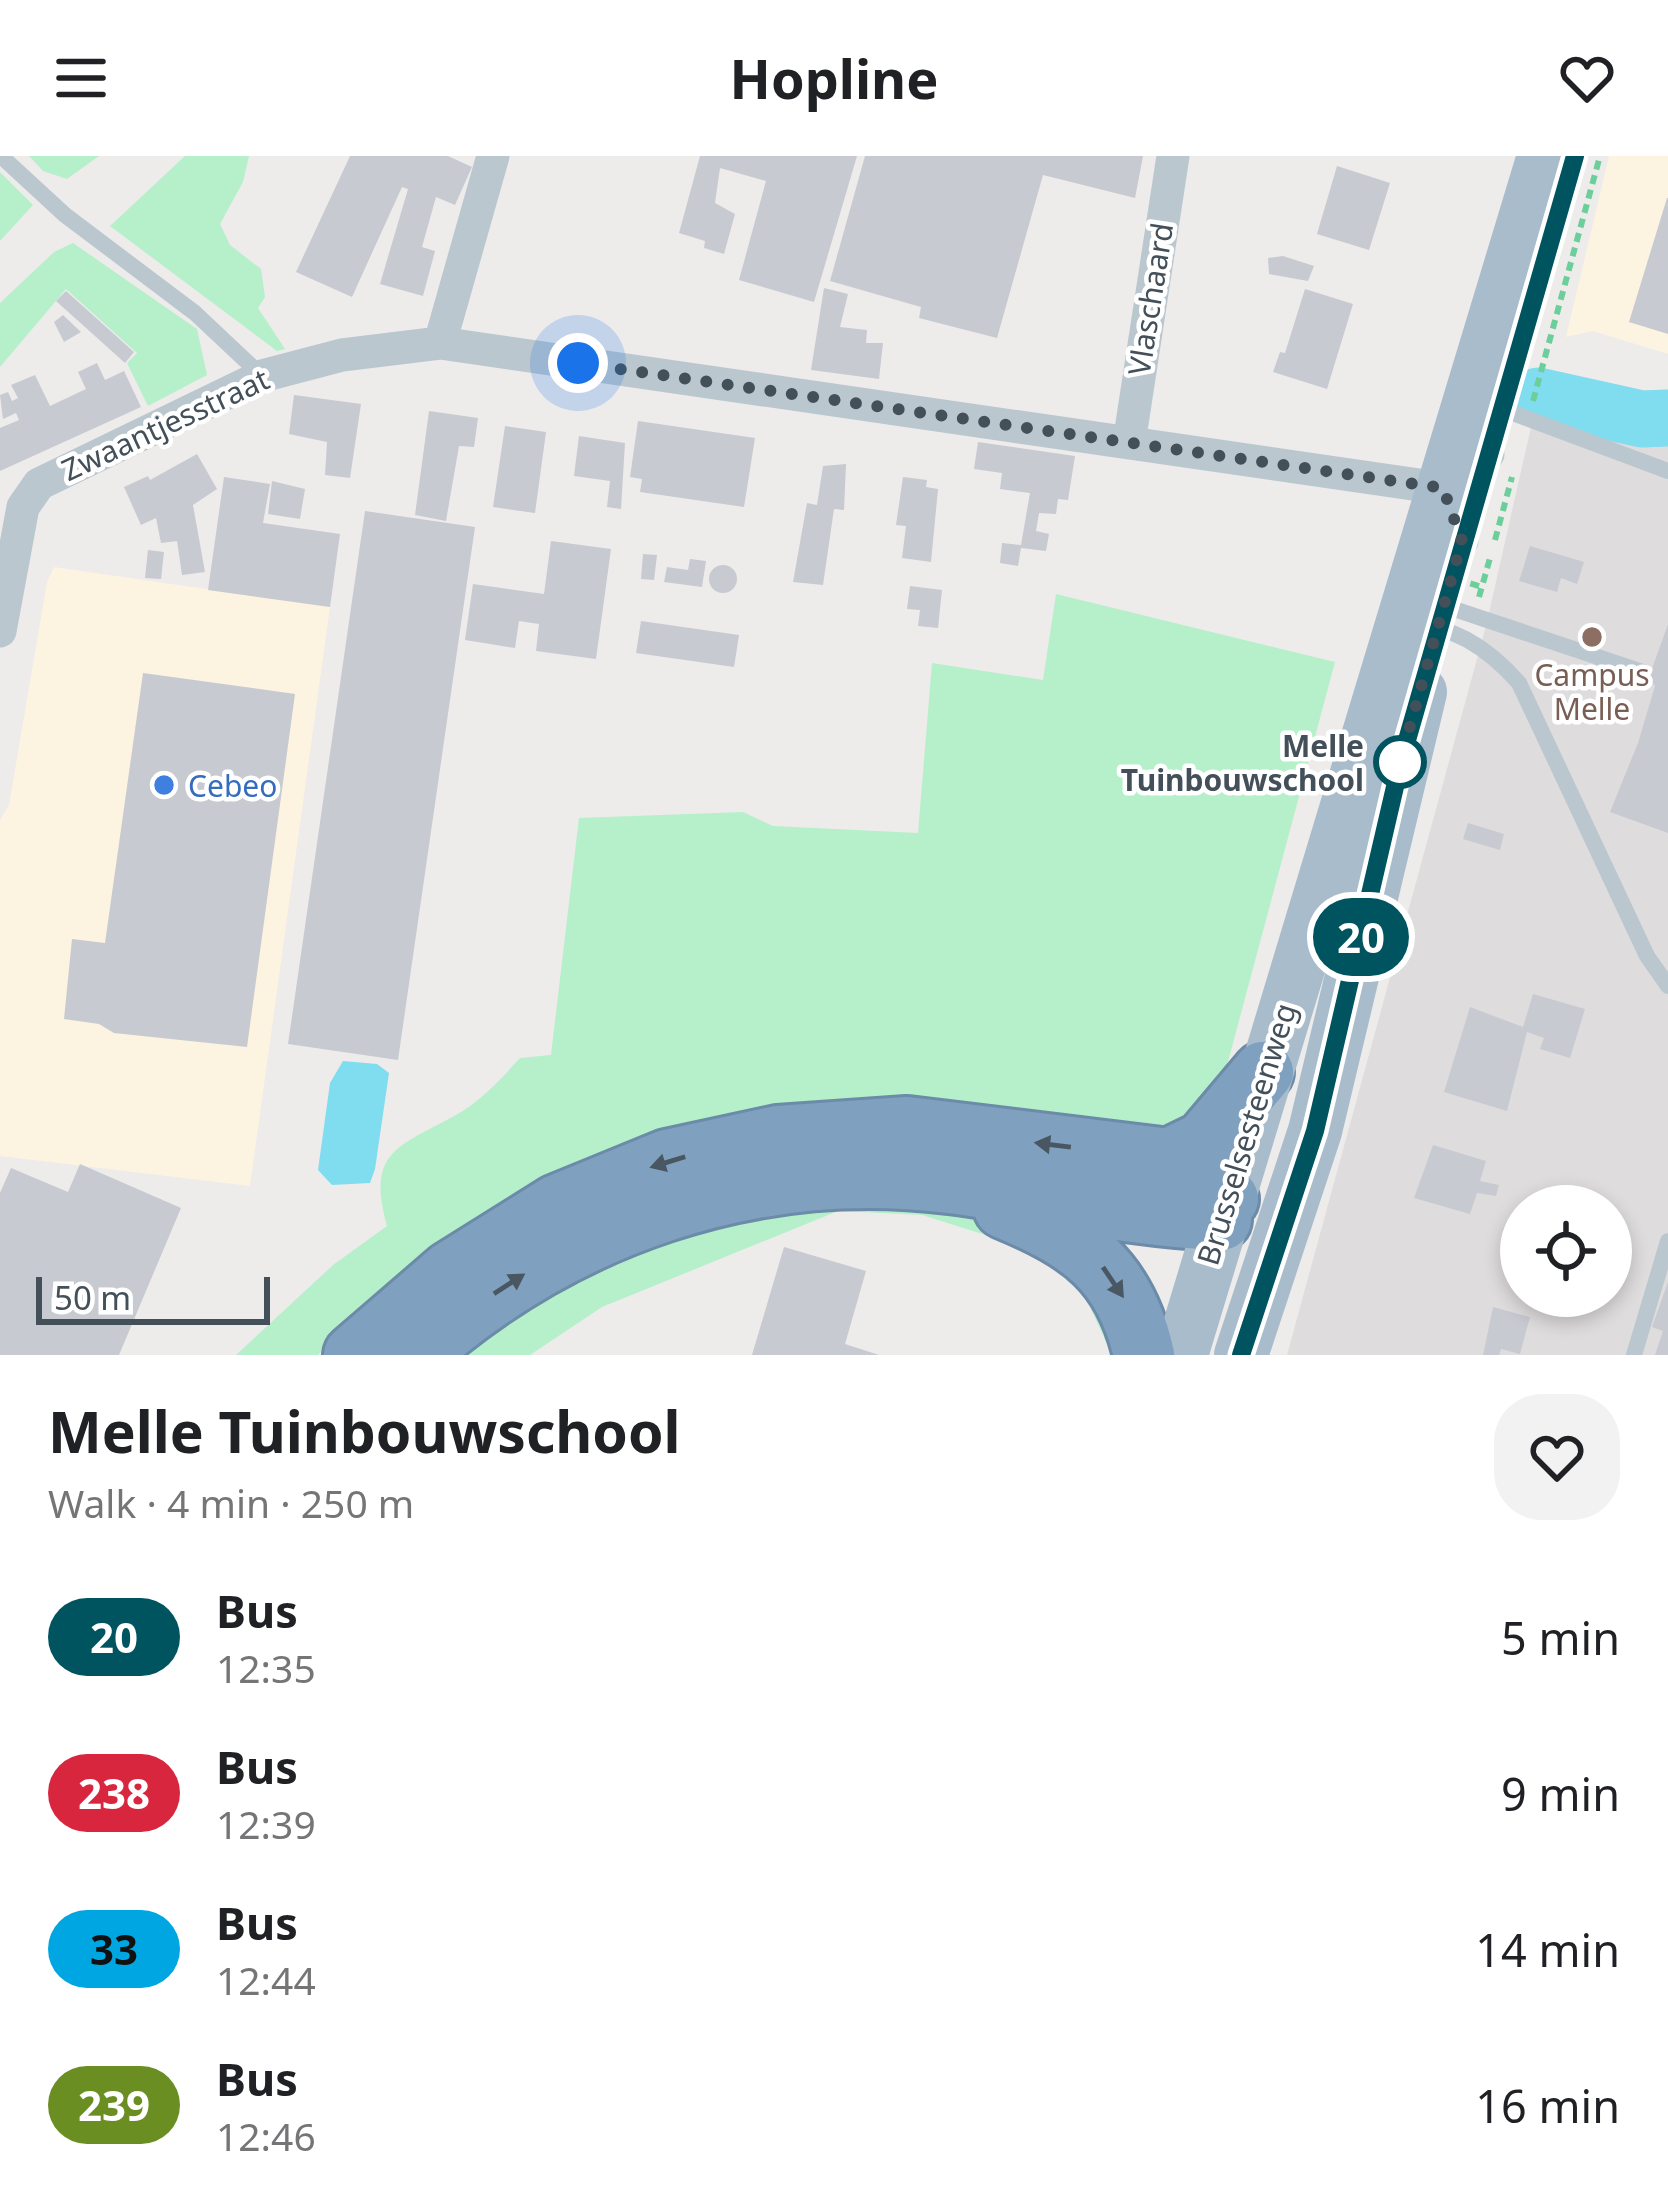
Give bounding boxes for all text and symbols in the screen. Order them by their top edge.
text: Hopline [730,41,938,115]
icon: menu [48,45,114,111]
icon: heart [1554,45,1620,111]
street label: Vlaschaard [1118,220,1182,378]
your location [548,333,608,393]
street label: Zwaantjesstraat [55,358,275,490]
marker: Campus Melle [1579,624,1605,650]
place label: Campus Melle [1534,654,1650,729]
place label: Melle Tuinbouwschool [1121,725,1364,800]
marker: Melle Tuinbouwschool [1375,737,1425,787]
place label: Cebeo [188,765,277,806]
marker: Cebeo [151,772,177,798]
line badge: 20 [1307,898,1415,976]
text: 20 [1337,908,1385,965]
street label: Brusselsesteenweg [1187,998,1305,1270]
one-way arrow [1034,1136,1071,1155]
one-way arrow [649,1154,686,1172]
map controls [1500,1185,1632,1317]
button: locate [1500,1185,1632,1317]
one-way arrow [1101,1265,1124,1298]
scale bar [36,1271,270,1324]
one-way arrow [493,1273,526,1295]
text: 50 m [54,1275,131,1320]
text: Melle Tuinbouwschool [48,1392,681,1470]
button: heart [1494,1394,1620,1520]
text: Walk · 4 min · 250 m [48,1476,414,1529]
text: Bus [216,1580,298,1641]
text: 5 min [1501,1607,1620,1668]
text: 20 [90,1608,138,1665]
text: 12:35 [216,1641,316,1694]
text: Bus [216,1736,298,1797]
text: 9 min [1501,1763,1620,1824]
text: 238 [78,1764,150,1821]
text: 12:39 [216,1797,316,1850]
text: Bus [216,1892,298,1953]
text: 14 min [1475,1919,1620,1980]
text: 33 [90,1920,138,1977]
text: 12:44 [216,1953,316,2006]
text: Bus [216,2048,298,2109]
text: 16 min [1475,2075,1620,2136]
text: 239 [78,2076,150,2133]
text: 12:46 [216,2109,316,2162]

